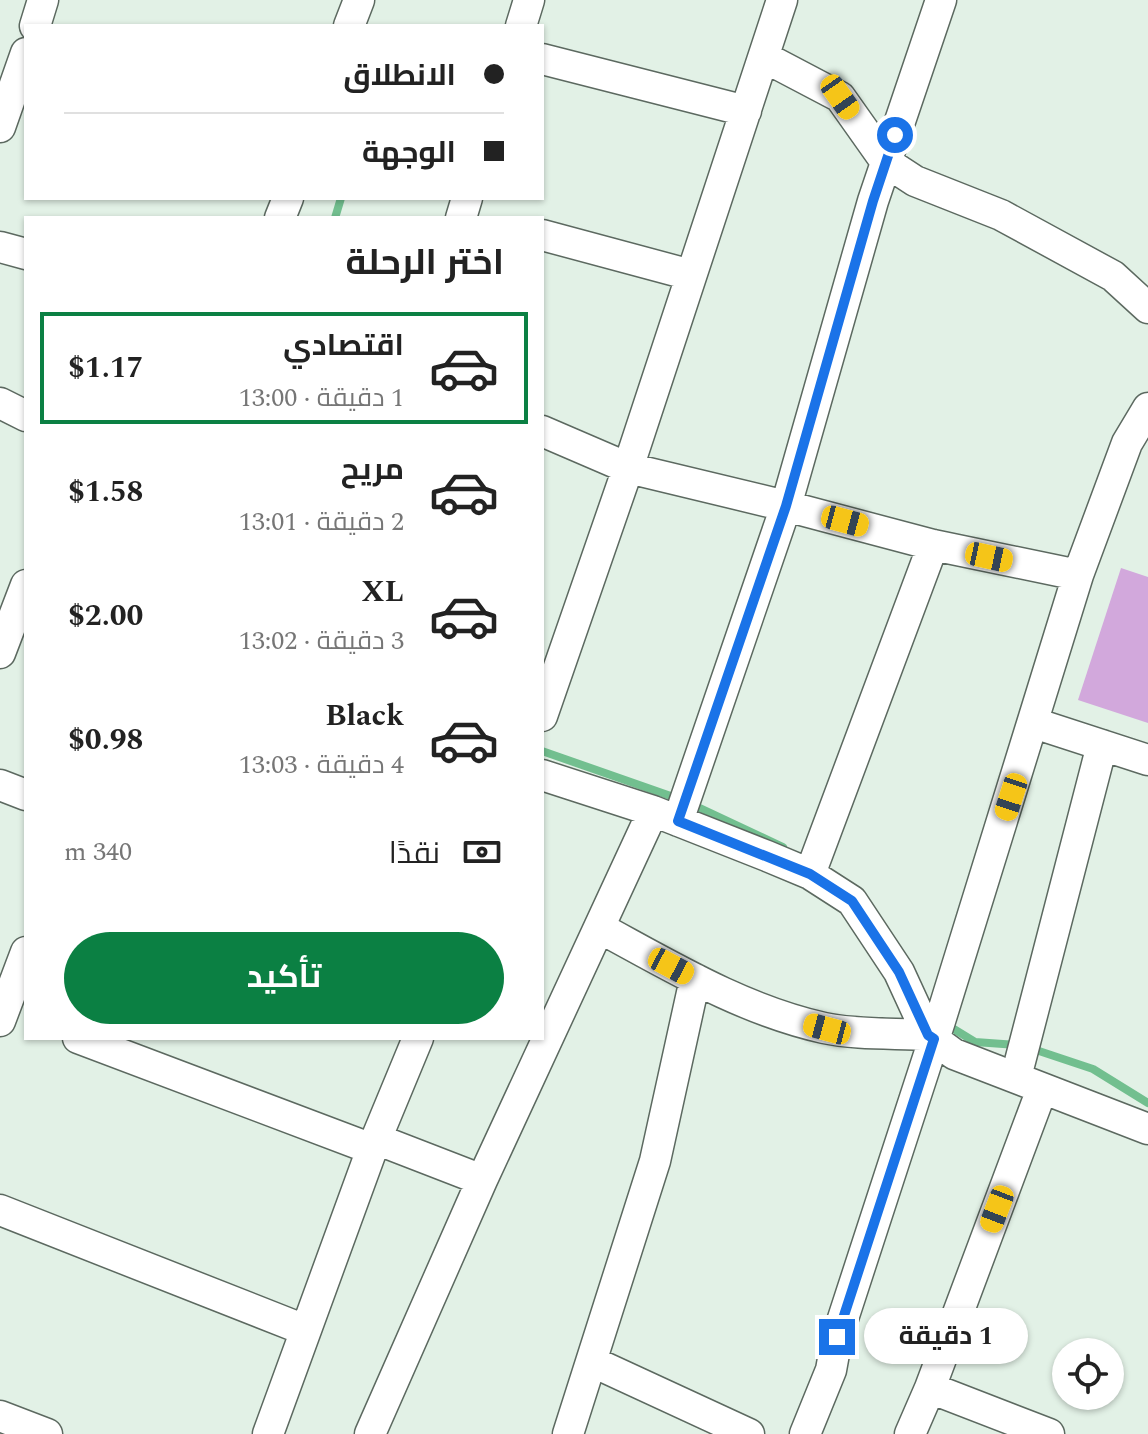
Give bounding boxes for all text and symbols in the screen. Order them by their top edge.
text: الانطلاق [343,53,456,99]
car [816,70,864,124]
route start [877,117,913,153]
text: الوجهة [362,130,456,176]
text: اختر الرحلة [345,236,504,291]
text: اقتصادي [283,323,404,369]
icon: car [428,332,500,404]
text: $1.17 [68,345,143,391]
text: 1 دقيقة · 13:00 [239,378,404,418]
text: مريح [341,447,404,493]
icon: car [428,456,500,528]
text: $1.58 [68,469,143,515]
text: 2 دقيقة · 13:01 [239,502,404,542]
car [819,503,871,539]
car [963,540,1015,574]
text: XL [361,569,404,615]
icon: car [428,580,500,652]
text: $2.00 [68,593,143,639]
text: 3 دقيقة · 13:02 [239,621,404,661]
text: Black [325,693,404,739]
icon: car [428,704,500,776]
text: $0.98 [68,717,143,763]
text: 4 دقيقة · 13:03 [239,745,404,785]
car [992,770,1030,824]
icon: cash [460,830,504,874]
text: نقدًا [389,831,440,877]
text: 340 m [64,832,132,872]
button: تأكيد [64,932,504,1024]
car [644,944,698,988]
car [801,1011,853,1047]
car [977,1182,1017,1236]
callout: 1 دقيقة [865,1309,1029,1365]
text: 1 دقيقة [899,1316,993,1356]
route end [819,1319,855,1355]
map controls [1052,1338,1124,1410]
button: locate [1052,1338,1124,1410]

